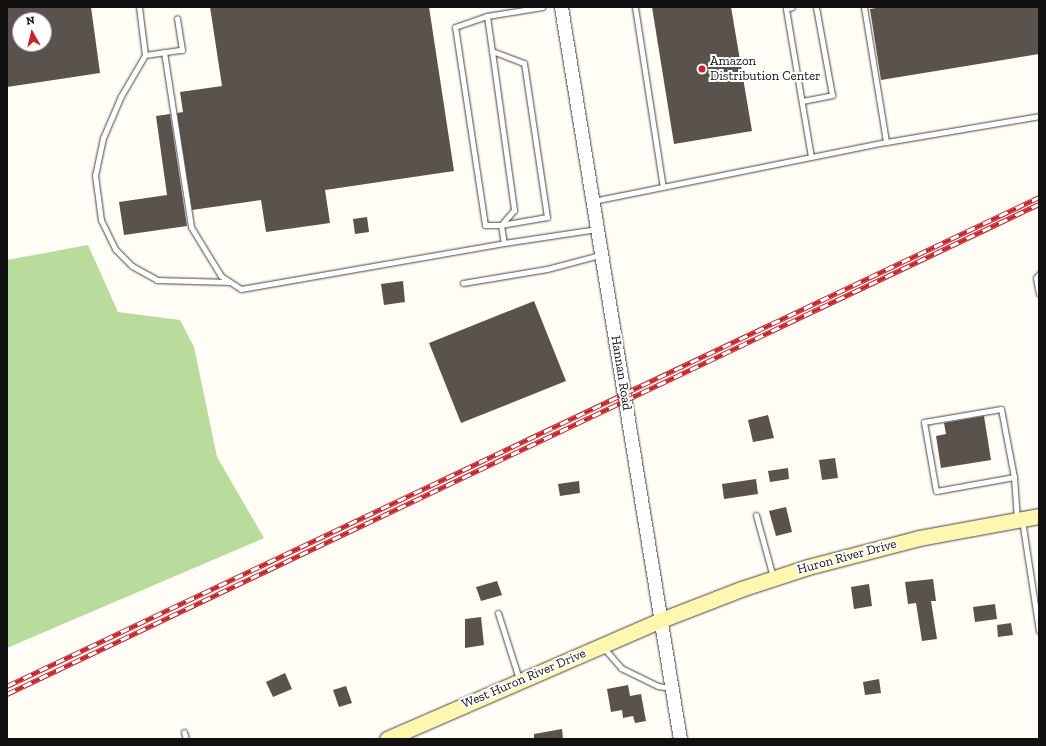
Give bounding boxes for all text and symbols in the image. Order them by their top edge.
north arrow [12,12,52,52]
text: N [25,14,35,28]
place label: Amazon Distribution Center [710,54,821,85]
marker: Amazon Distribution Center [697,64,707,74]
street label: Hannan Road [607,334,635,412]
street label: Huron River Drive [796,536,898,578]
street label: West Huron River Drive [460,646,588,712]

